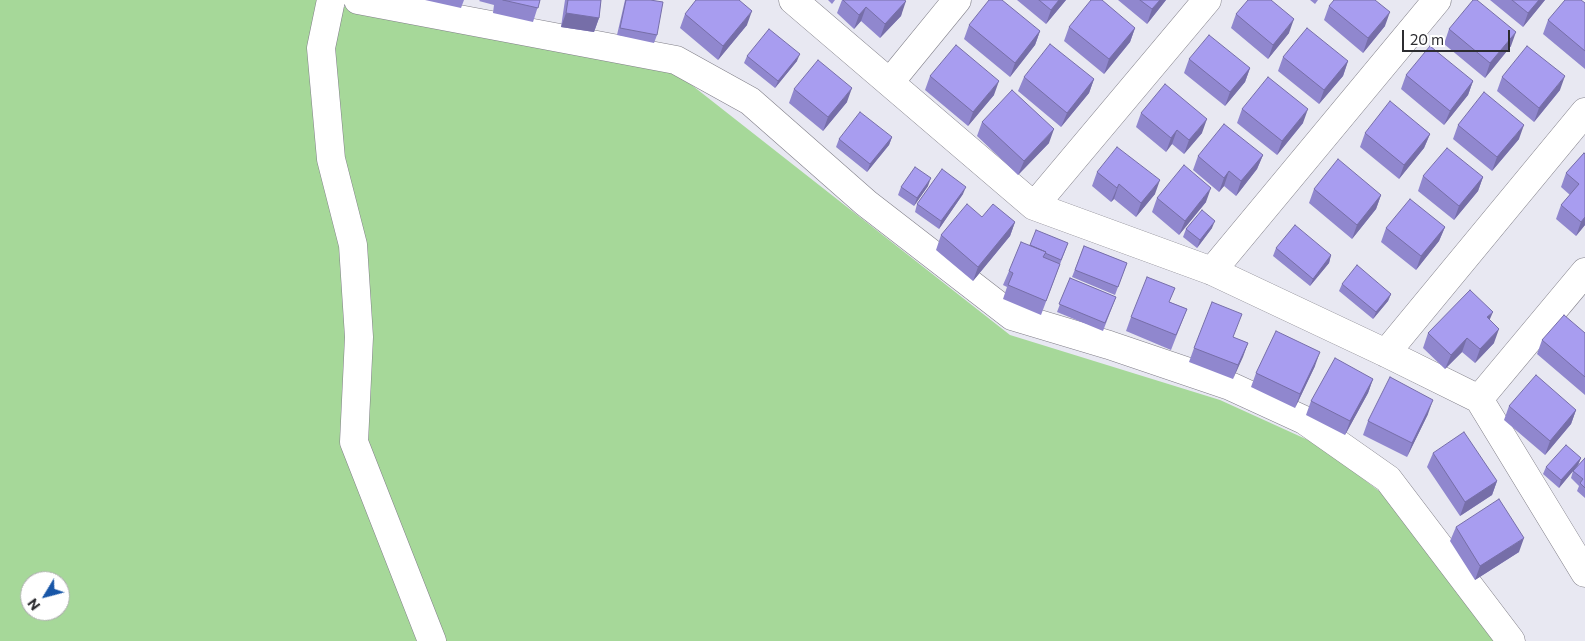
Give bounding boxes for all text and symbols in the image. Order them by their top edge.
scale bar [1405,20,1512,52]
text: 20 m [1410,30,1444,48]
north arrow [20,571,70,621]
text: N [23,595,43,614]

